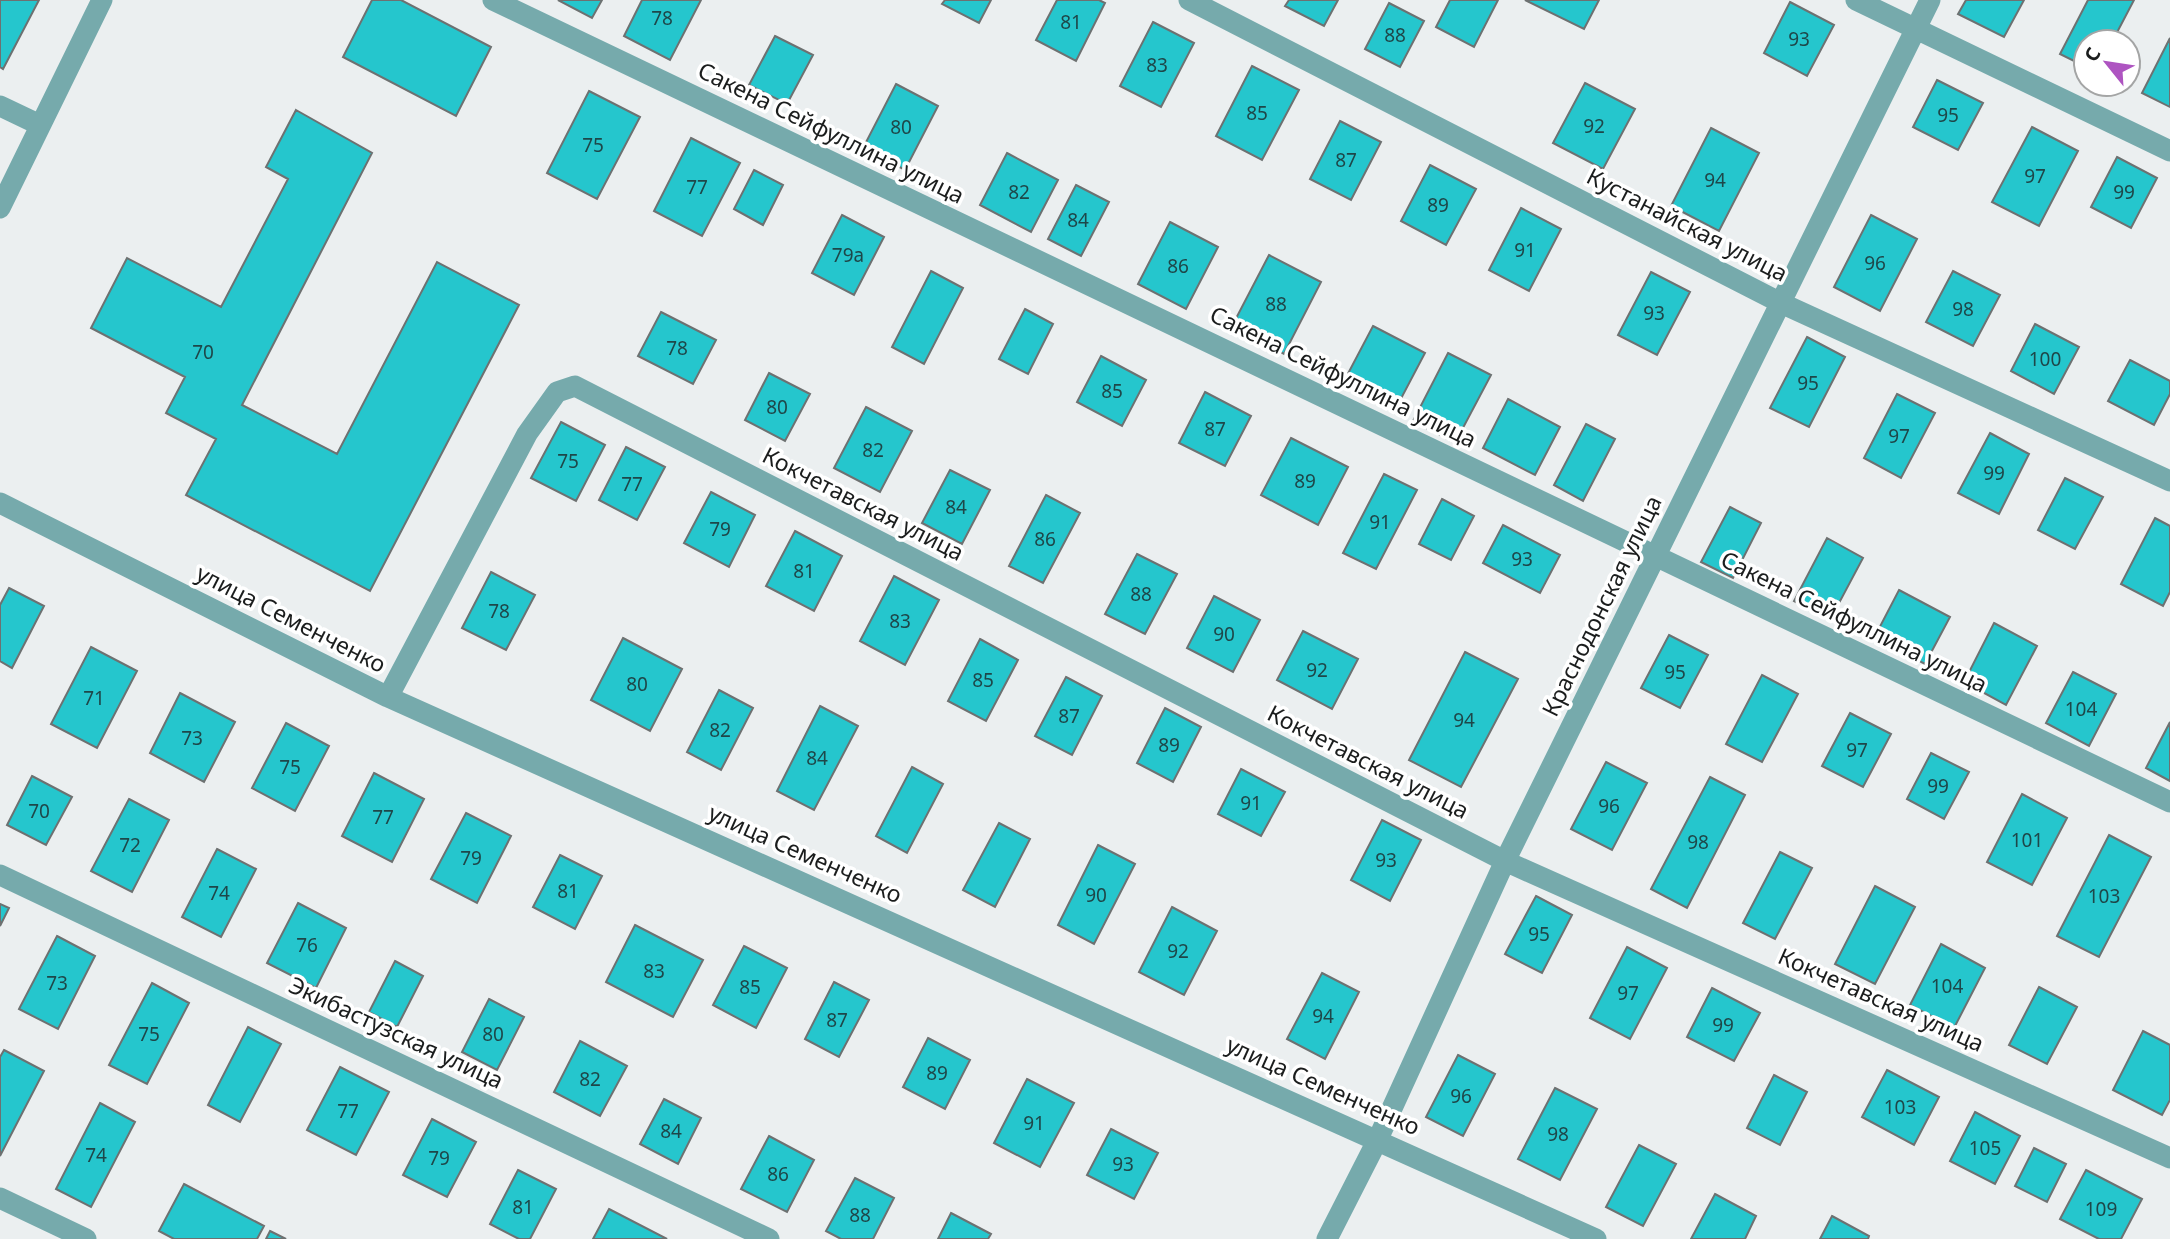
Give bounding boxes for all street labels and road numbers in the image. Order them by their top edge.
street label: Сакена Сейфуллина улица [693,54,970,211]
street label: Кустанайская улица [1582,160,1793,289]
street label: Сакена Сейфуллина улица [1205,298,1482,455]
street label: Кокчетавская улица [757,438,970,568]
street label: Краснодонская улица [1534,490,1669,721]
street label: Сакена Сейфуллина улица [1716,543,1993,700]
street label: улица Семенченко [191,556,392,680]
street label: Кокчетавская улица [1262,696,1475,826]
street label: улица Семенченко [704,796,907,910]
street label: Кокчетавская улица [1773,939,1989,1059]
street label: Экибастузская улица [284,968,509,1096]
street label: улица Семенченко [1222,1028,1425,1142]

